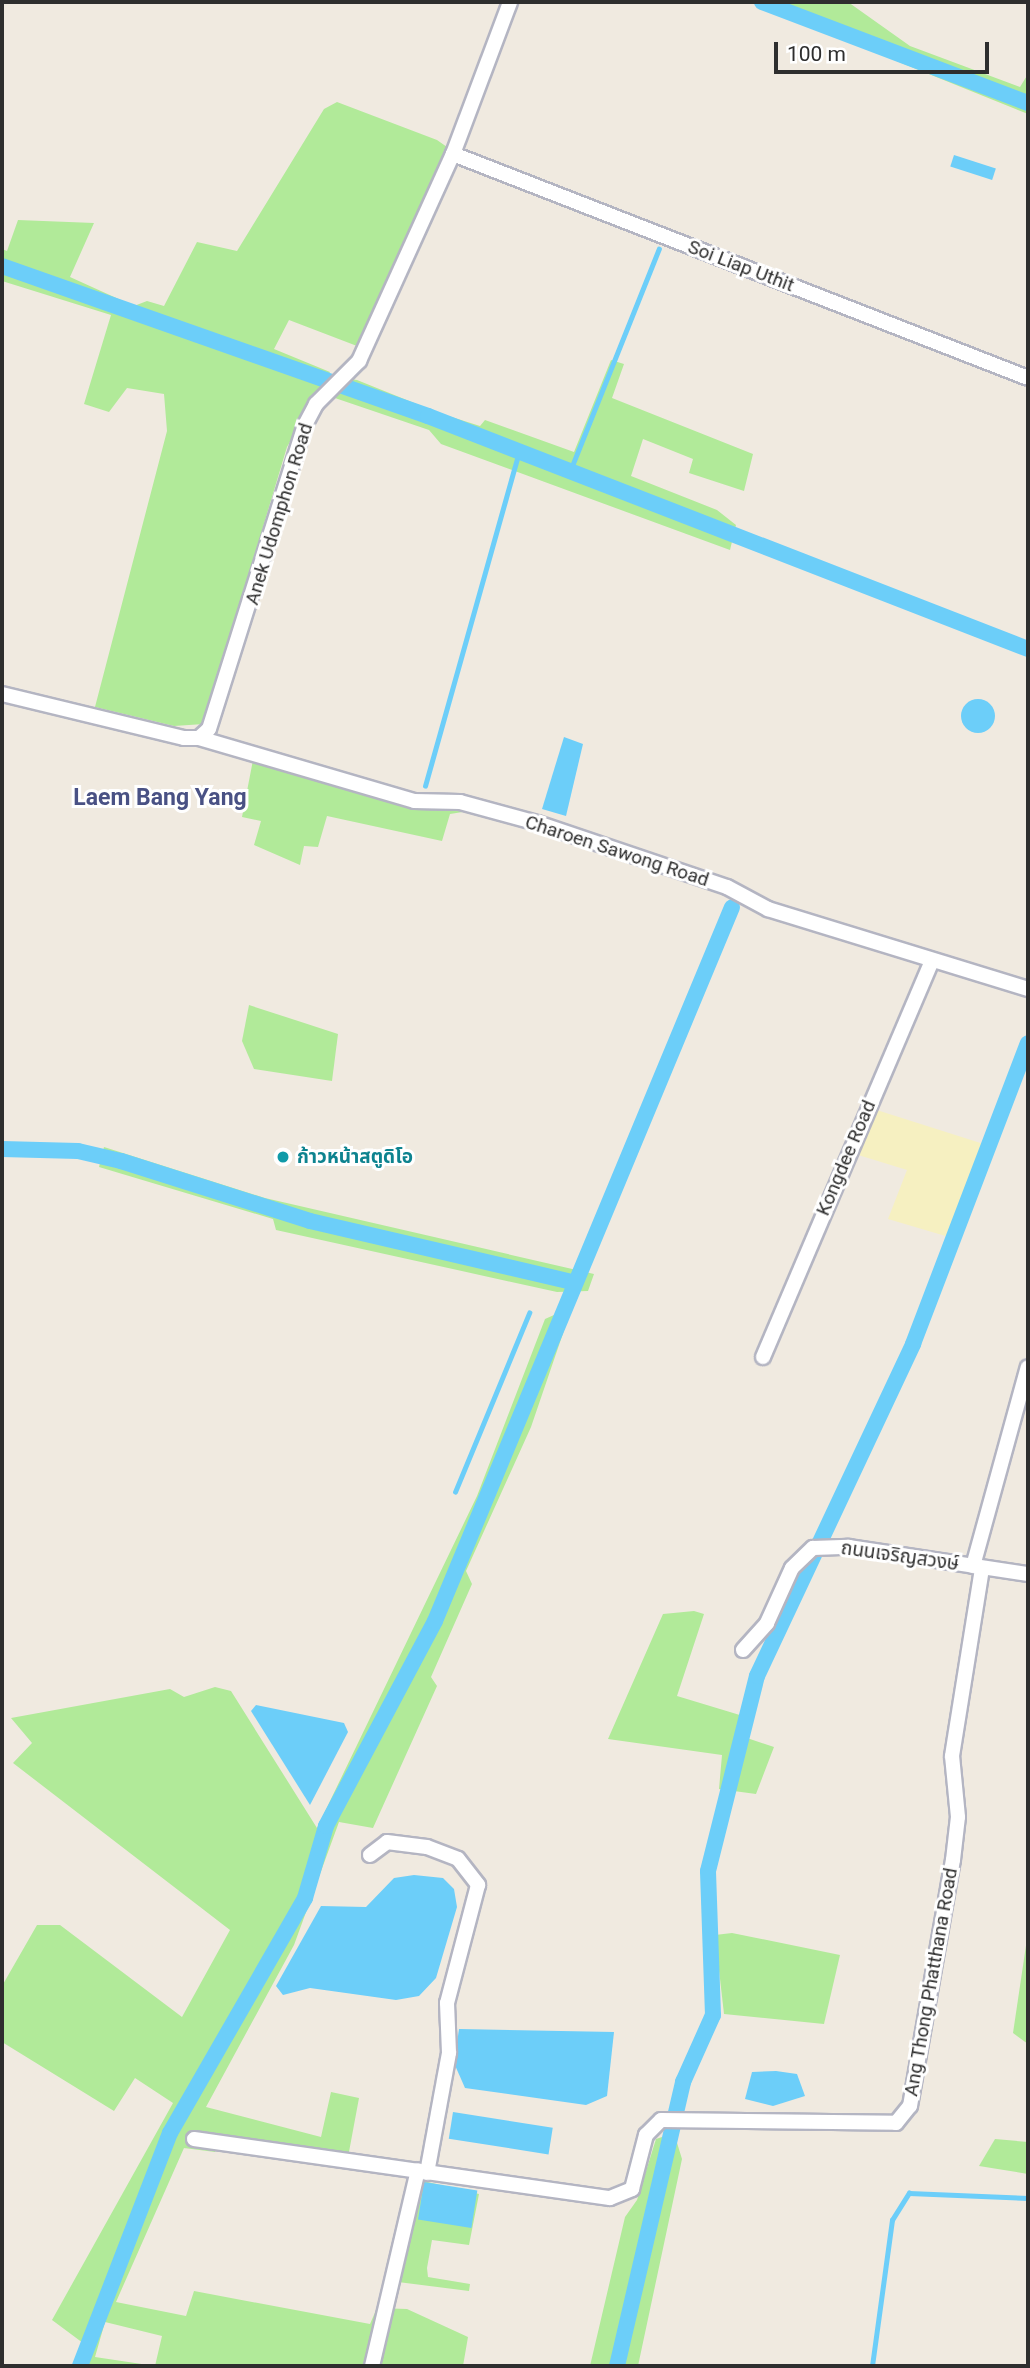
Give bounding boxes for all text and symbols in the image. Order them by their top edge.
scale bar [778,28,993,72]
text: 100 m [787,42,846,66]
street label: Soi Liap Uthit [685,235,797,297]
street label: Anek Udomphon Road [241,420,317,608]
district label: Laem Bang Yang [73,784,247,812]
street label: Charoen Sawong Road [522,811,712,891]
street label: Kongdee Road [812,1097,880,1219]
place label: ก้าวหน้าสตูดิโอ [297,1146,413,1168]
marker: ก้าวหน้าสตูดิโอ [275,1149,291,1165]
street label: ถนนเจริญสวงษ์ [839,1536,961,1576]
street label: Ang Thong Phatthana Road [900,1866,962,2098]

